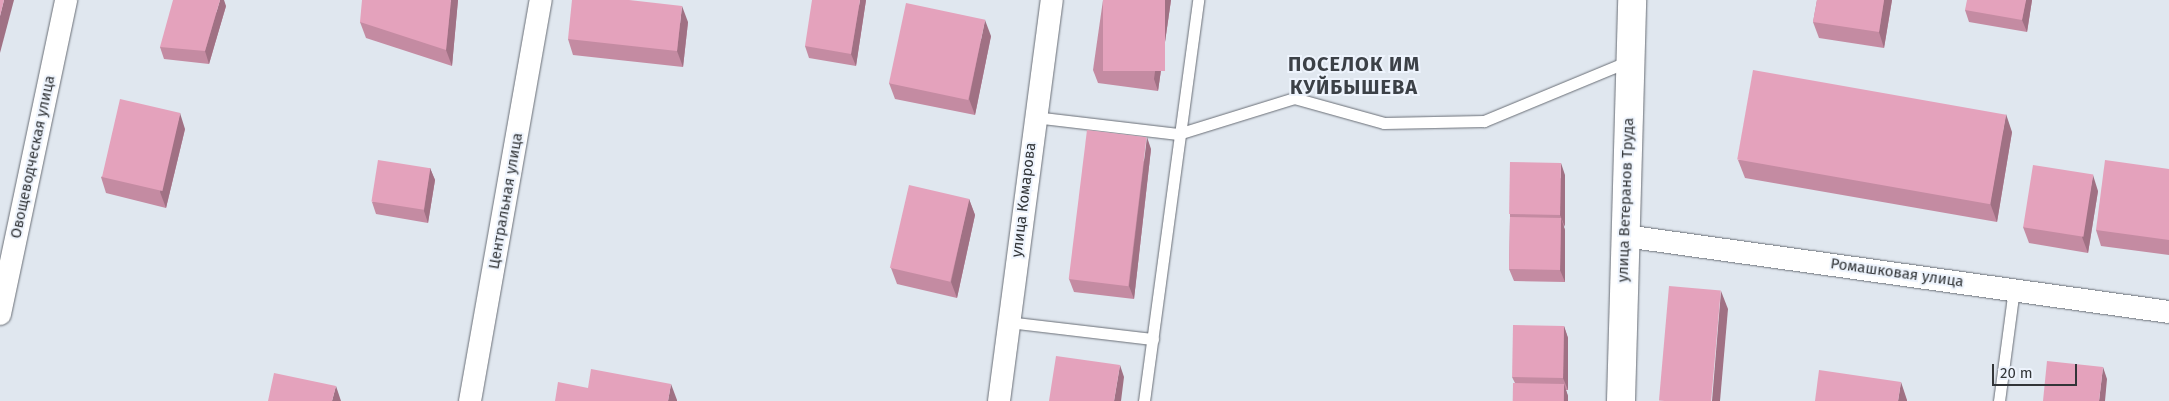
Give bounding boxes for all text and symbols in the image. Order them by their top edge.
district label: ПОСЕЛОК ИМ КУЙБЫШЕВА [1287,52,1421,99]
street label: Овощеводческая улица [7,74,59,240]
street label: улица Ветеранов Труда [1614,117,1638,283]
street label: Центральная улица [485,131,527,271]
street label: улица Комарова [1008,142,1040,258]
street label: Ромашковая улица [1829,255,1965,291]
scale bar [1994,354,2079,386]
text: 20 m [2000,364,2033,382]

